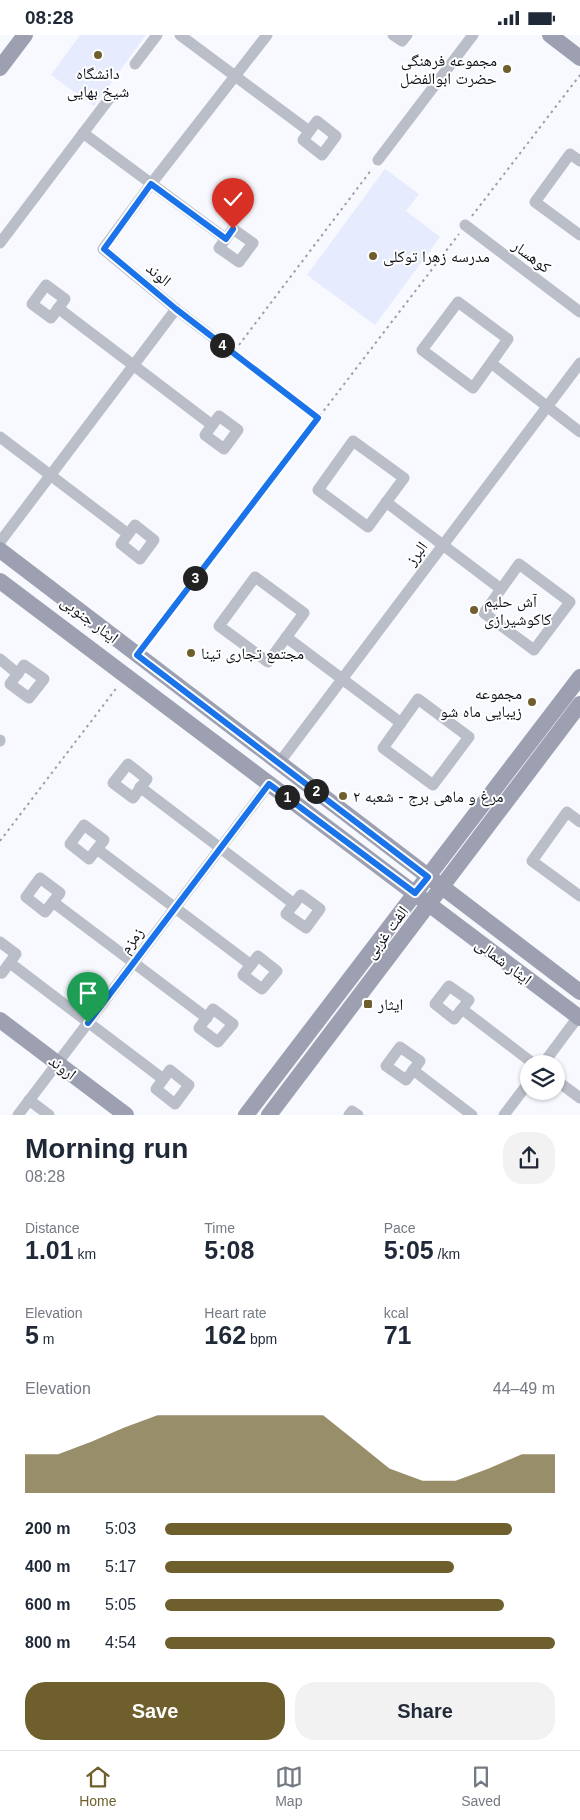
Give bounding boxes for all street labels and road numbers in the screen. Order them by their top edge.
street label: کوهسار [508,236,554,277]
street label: الوند [142,259,174,290]
street label: البرز [402,538,431,570]
street label: ایثار جنوبی [56,592,122,648]
street label: الفت غربی [361,903,413,963]
street label: زمزم [116,924,148,958]
street label: ایثار شمالی [471,935,535,989]
street label: اروند [45,1052,80,1084]

